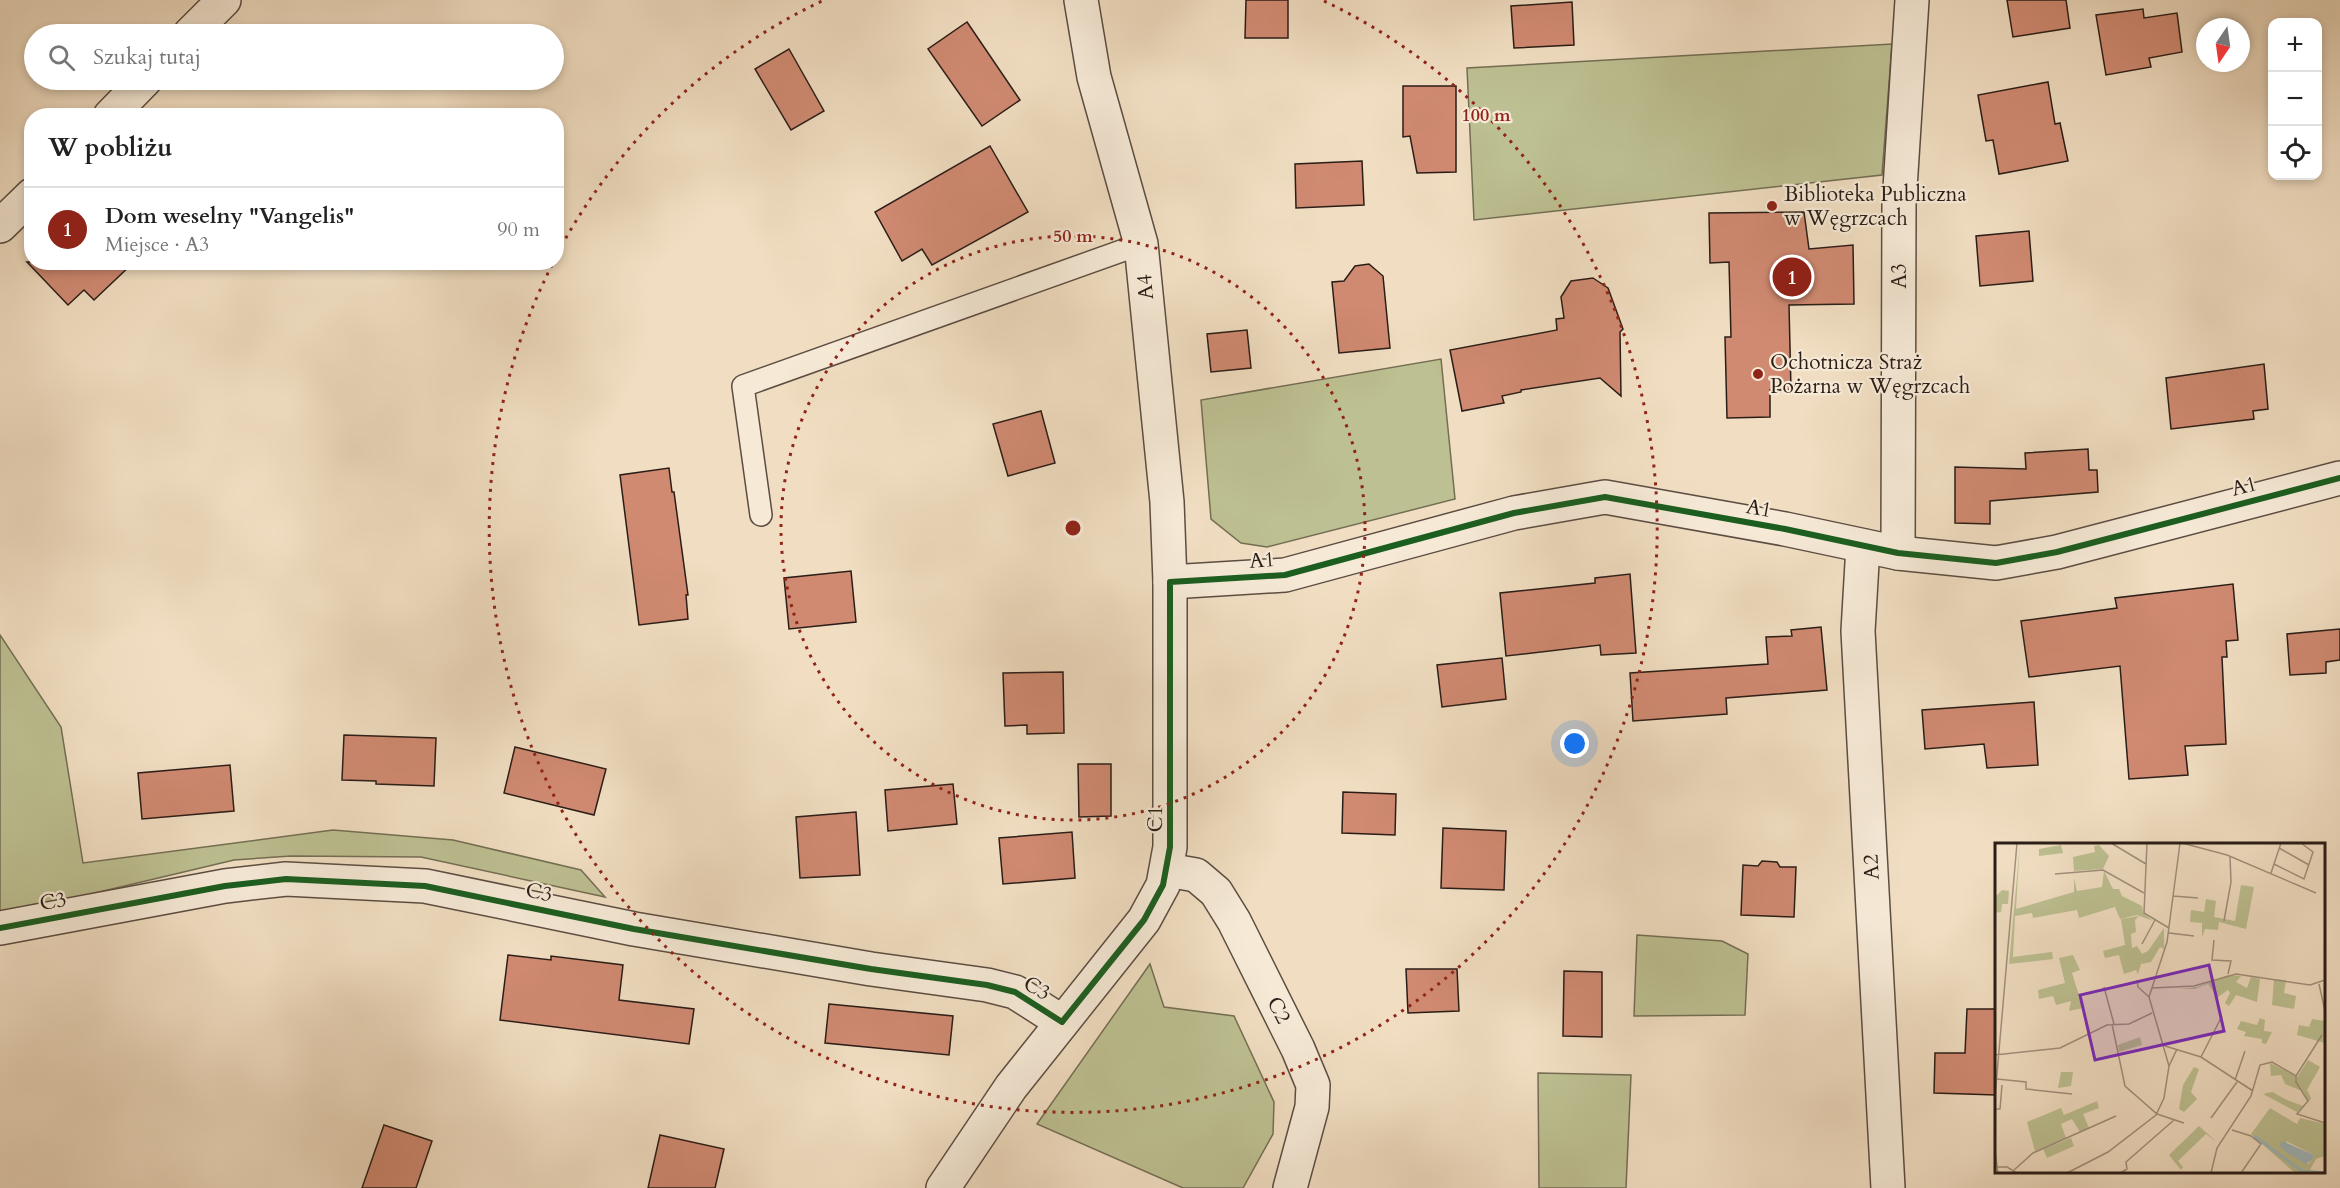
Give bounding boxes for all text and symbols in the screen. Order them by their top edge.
north arrow [2196,18,2250,72]
map controls [2268,18,2322,180]
button: + [2268,18,2322,72]
search box [24,24,564,90]
icon: search [45,41,78,74]
text: Szukaj tutaj [93,42,201,72]
button: − [2268,72,2322,126]
text: 100 m [1461,103,1511,128]
button: locate [2268,126,2322,180]
text: W pobliżu [48,130,173,165]
place label: Biblioteka Publiczna w Węgrzcach [1784,180,1967,233]
marker: Biblioteka Publiczna w Węgrzcach [1765,199,1779,213]
text: Dom weselny "Vangelis" [105,201,354,231]
text: 1 [62,216,73,243]
text: 90 m [497,216,540,243]
text: 50 m [1053,224,1093,249]
text: Miejsce · A3 [105,231,209,258]
pin: 1 [1772,254,1812,300]
street label: A3 [1885,263,1914,289]
street label: A4 [1130,272,1161,301]
place label: Ochotnicza Straż Pożarna w Węgrzcach [1770,348,1971,401]
marker: Ochotnicza Straż Pożarna w Węgrzcach [1751,367,1765,381]
street label: A1 [2228,469,2260,504]
street label: A1 [1744,492,1774,525]
centre of rings [1063,518,1083,538]
street label: A1 [1248,545,1276,576]
your location [1560,729,1589,758]
street label: C1 [1141,805,1170,833]
inset map [1995,843,2325,1173]
street label: A2 [1856,853,1887,881]
street label: C3 [523,876,555,909]
street label: C3 [37,885,69,918]
street label: C3 [1018,969,1056,1008]
street label: C2 [1260,992,1298,1029]

